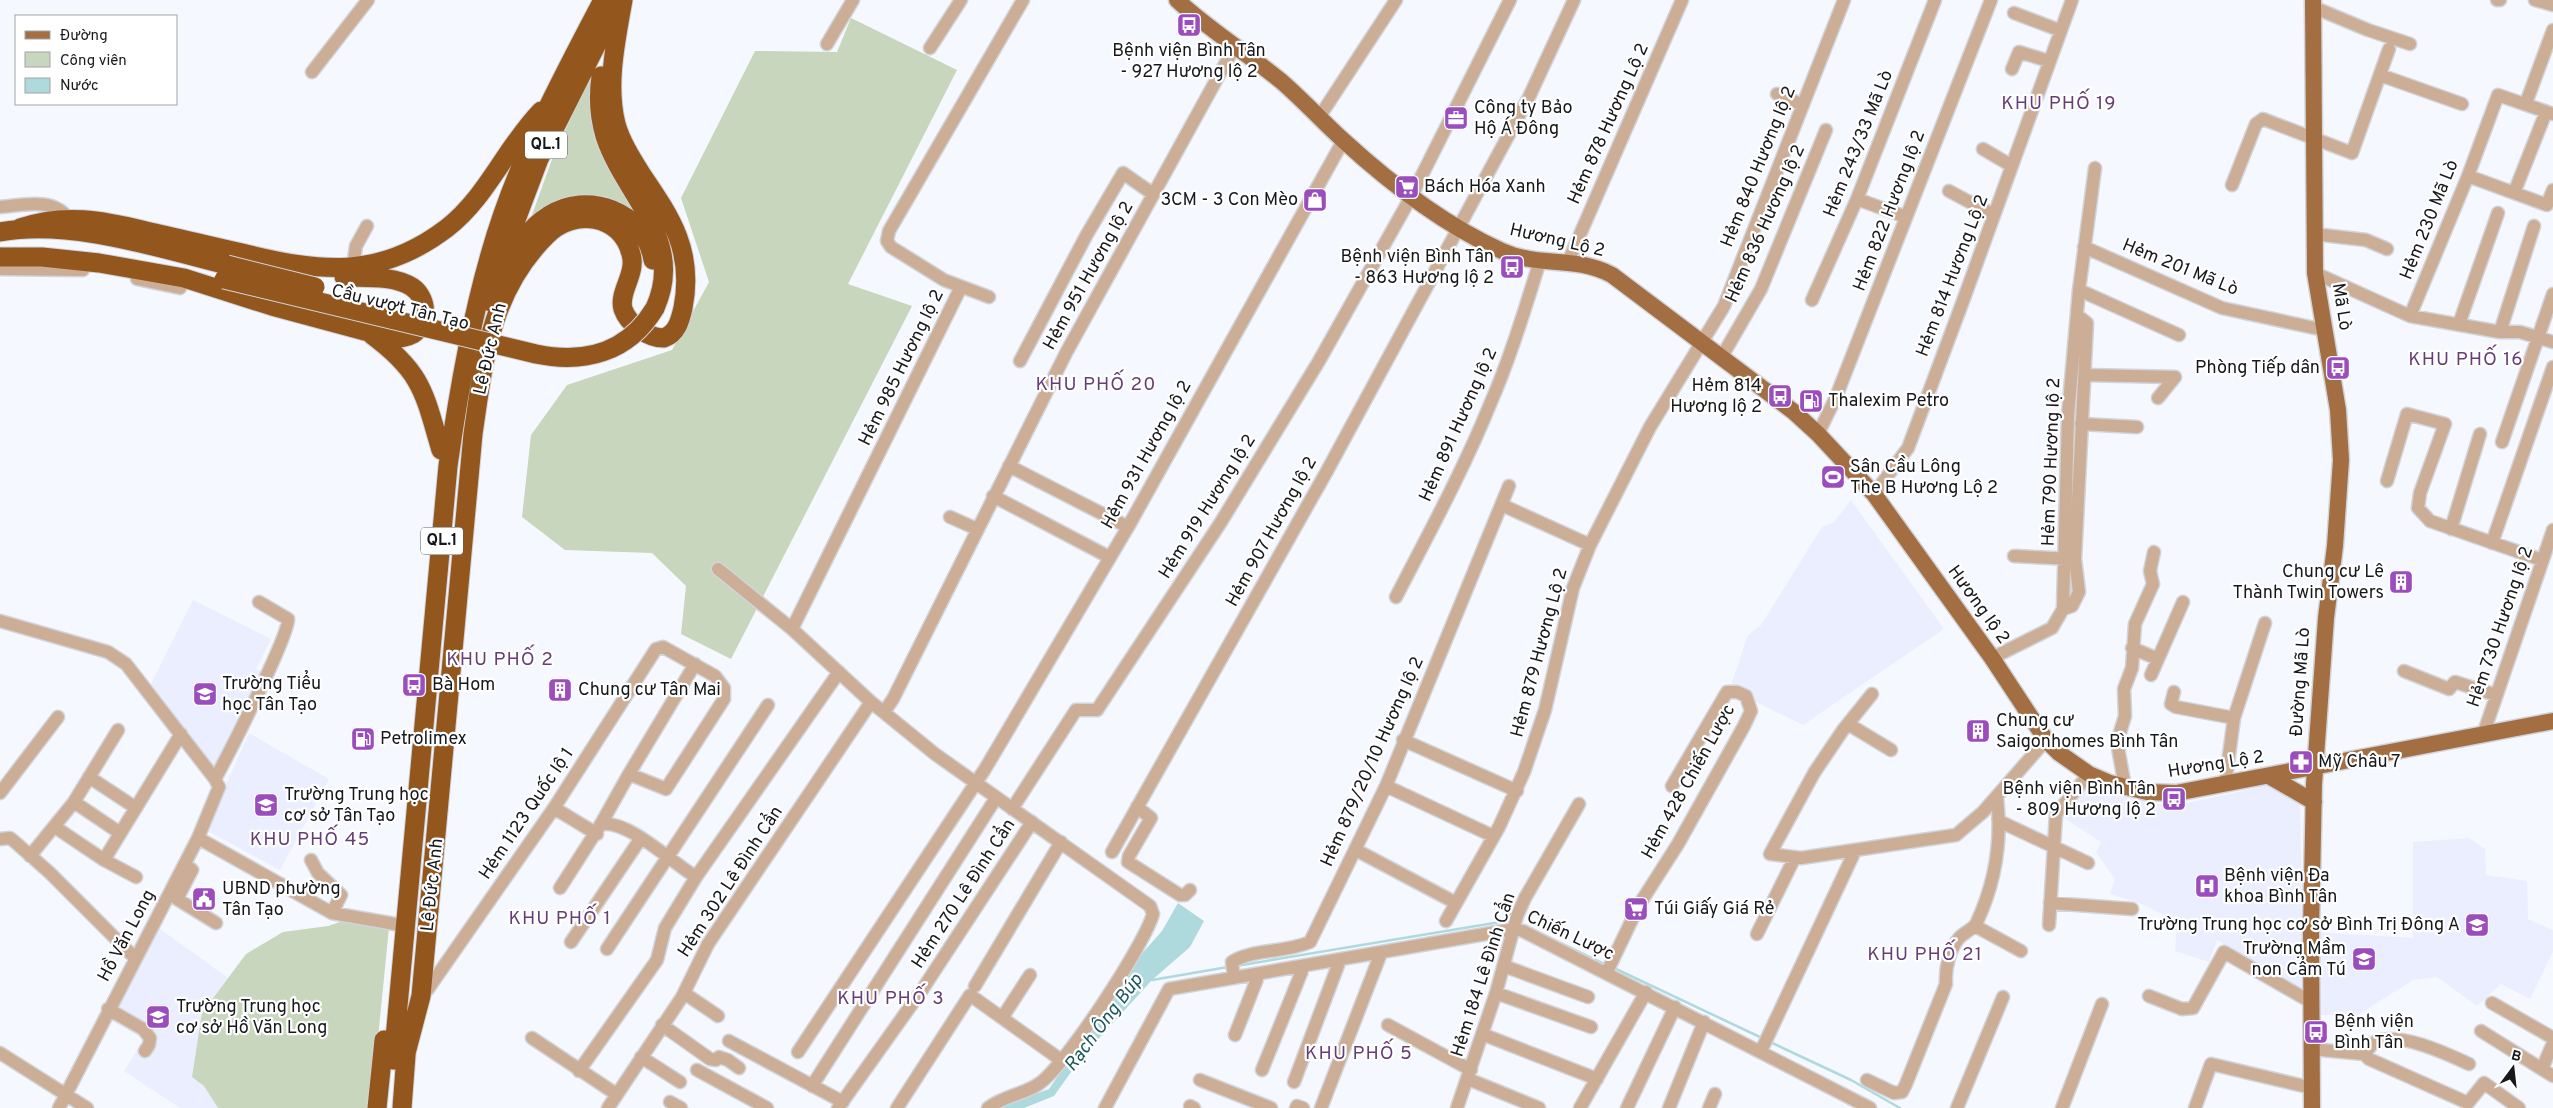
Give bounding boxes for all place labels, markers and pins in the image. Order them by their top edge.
bus stop icon: Bệnh viện Bình Tân - 927 Hương lộ 2 [1176,12,1202,38]
place label: Bệnh viện Bình Tân - 927 Hương lộ 2 [1112,40,1266,84]
place label: Công ty Bảo Hộ Á Đông [1474,97,1572,141]
office icon: Công ty Bảo Hộ Á Đông [1443,105,1469,131]
supermarket icon: Bách Hóa Xanh [1394,174,1420,200]
place label: Bách Hóa Xanh [1424,176,1546,199]
shop icon: 3CM - 3 Con Mèo [1302,187,1328,213]
place label: 3CM - 3 Con Mèo [1160,189,1298,212]
place label: Bệnh viện Bình Tân - 863 Hương lộ 2 [1340,246,1494,290]
bus stop icon: Bệnh viện Bình Tân - 863 Hương lộ 2 [1499,254,1525,280]
bus stop icon: Phòng Tiếp dân [2325,355,2351,381]
place label: Phòng Tiếp dân [2195,356,2320,380]
place label: Hẻm 814 Hương lộ 2 [1670,375,1762,419]
bus stop icon: Hẻm 814 Hương lộ 2 [1767,383,1793,409]
fuel station icon: Thalexim Petro [1798,388,1824,414]
place label: Thalexim Petro [1828,390,1949,413]
place label: Sân Cầu Lông The B Hương Lộ 2 [1850,455,1998,500]
sports icon: Sân Cầu Lông The B Hương Lộ 2 [1820,464,1846,490]
place label: Chung cư Lê Thành Twin Towers [2232,561,2384,605]
building icon: Chung cư Lê Thành Twin Towers [2388,569,2414,595]
place label: Trường Tiểu học Tân Tạo [222,669,321,717]
bus stop icon: Bà Hom [401,672,427,698]
place label: Bà Hom [432,674,495,697]
building icon: Chung cư Tân Mai [547,677,573,703]
place label: Chung cư Tân Mai [578,679,721,702]
school or university icon: Trường Tiểu học Tân Tạo [192,681,218,707]
place label: Chung cư Saigonhomes Bình Tân [1996,710,2178,754]
building icon: Chung cư Saigonhomes Bình Tân [1965,718,1991,744]
fuel station icon: Petrolimex [350,726,376,752]
place label: Petrolimex [380,728,467,751]
pharmacy icon: Mỹ Châu 7 [2288,749,2314,775]
place label: Mỹ Châu 7 [2318,751,2401,774]
place label: Bệnh viện Bình Tân - 809 Hương lộ 2 [2002,778,2156,822]
place label: Trường Trung học cơ sở Tân Tạo [284,784,429,828]
bus stop icon: Bệnh viện Bình Tân - 809 Hương lộ 2 [2161,786,2187,812]
school or university icon: Trường Trung học cơ sở Tân Tạo [253,792,279,818]
place label: Bệnh viện Đa khoa Bình Tân [2224,865,2337,909]
hospital icon: Bệnh viện Đa khoa Bình Tân [2194,873,2220,899]
place label: UBND phường Tân Tạo [222,878,341,922]
public building icon: UBND phường Tân Tạo [191,886,217,912]
supermarket icon: Túi Giấy Giá Rẻ [1623,896,1649,922]
place label: Túi Giấy Giá Rẻ [1654,897,1774,921]
school or university icon: Trường Trung học cơ sở Bình Trị Đông A [2464,912,2490,938]
place label: Trường Trung học cơ sở Bình Trị Đông A [2137,914,2460,937]
place label: Trường Mầm non Cẩm Tú [2242,937,2346,982]
school or university icon: Trường Mầm non Cẩm Tú [2351,946,2377,972]
place label: Trường Trung học cơ sở Hồ Văn Long [176,996,327,1040]
school or university icon: Trường Trung học cơ sở Hồ Văn Long [145,1004,171,1030]
place label: Bệnh viện Bình Tân [2334,1011,2414,1055]
bus stop icon: Bệnh viện Bình Tân [2303,1019,2329,1045]

